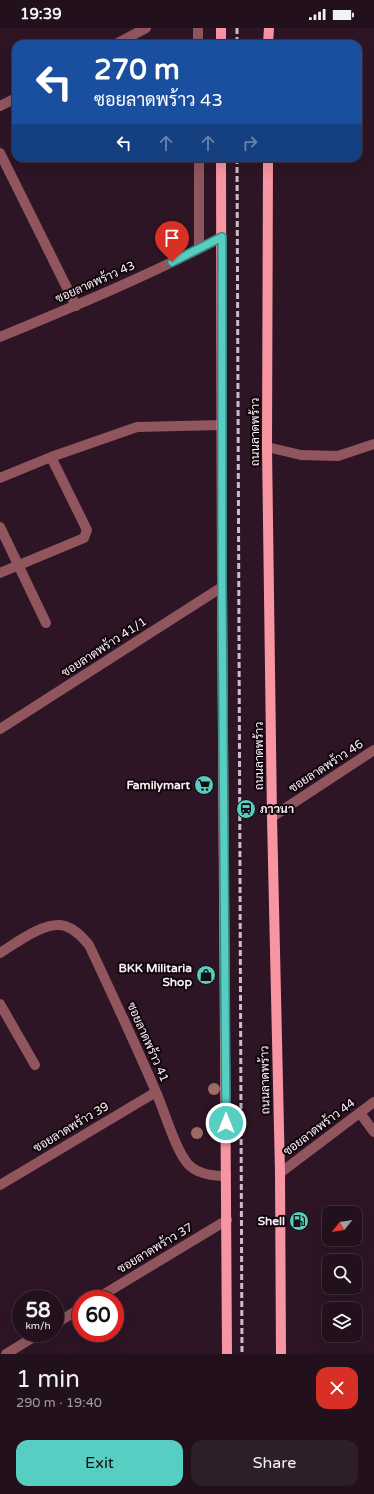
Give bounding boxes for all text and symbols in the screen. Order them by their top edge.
text: 19:39 [20,5,62,23]
text: 270 m [94,53,180,87]
icon: left [28,56,80,108]
text: ซอยลาดพร้าว 43 [94,89,223,111]
icon: left [113,132,135,154]
icon: ahead [155,132,177,154]
icon: ahead [197,132,219,154]
icon: right [239,132,261,154]
pin [155,221,189,262]
icon: arrive [161,227,183,249]
street label: ซอยลาดพร้าว 43 [53,258,137,306]
street label: ถนนลาดพร้าว [248,398,262,466]
street label: ซอยลาดพร้าว 41/1 [59,614,149,680]
street label: ถนนลาดพร้าว [252,722,266,790]
street label: ซอยลาดพร้าว 46 [286,737,366,795]
supermarket icon: Familymart [193,774,215,796]
place label: Familymart [126,778,190,793]
station icon: ภาวนา [235,798,257,820]
place label: ภาวนา [260,802,294,816]
place label: BKK Militaria Shop [118,961,192,990]
shop icon: BKK Militaria Shop [195,964,217,986]
street label: ซอยลาดพร้าว 41 [124,1000,172,1084]
street label: ถนนลาดพร้าว [257,1046,273,1114]
street label: ซอยลาดพร้าว 44 [281,1095,358,1158]
street label: ซอยลาดพร้าว 39 [31,1099,111,1155]
position arrow [205,1102,247,1144]
north arrow [322,1206,362,1246]
map controls [322,1206,362,1342]
fuel station icon: Shell [288,1210,310,1232]
place label: Shell [258,1214,285,1228]
street label: ซอยลาดพร้าว 37 [115,1220,195,1276]
button: search [322,1254,362,1294]
speed limit sign: 60 [72,1290,124,1342]
text: 58 [25,1299,51,1323]
button: layers [322,1302,362,1342]
text: km/h [25,1320,51,1332]
text: 1 min [16,1365,80,1394]
button: close [316,1367,358,1409]
text: 290 m · 19:40 [16,1395,102,1411]
button: Exit [16,1440,183,1486]
button: Share [191,1440,358,1486]

